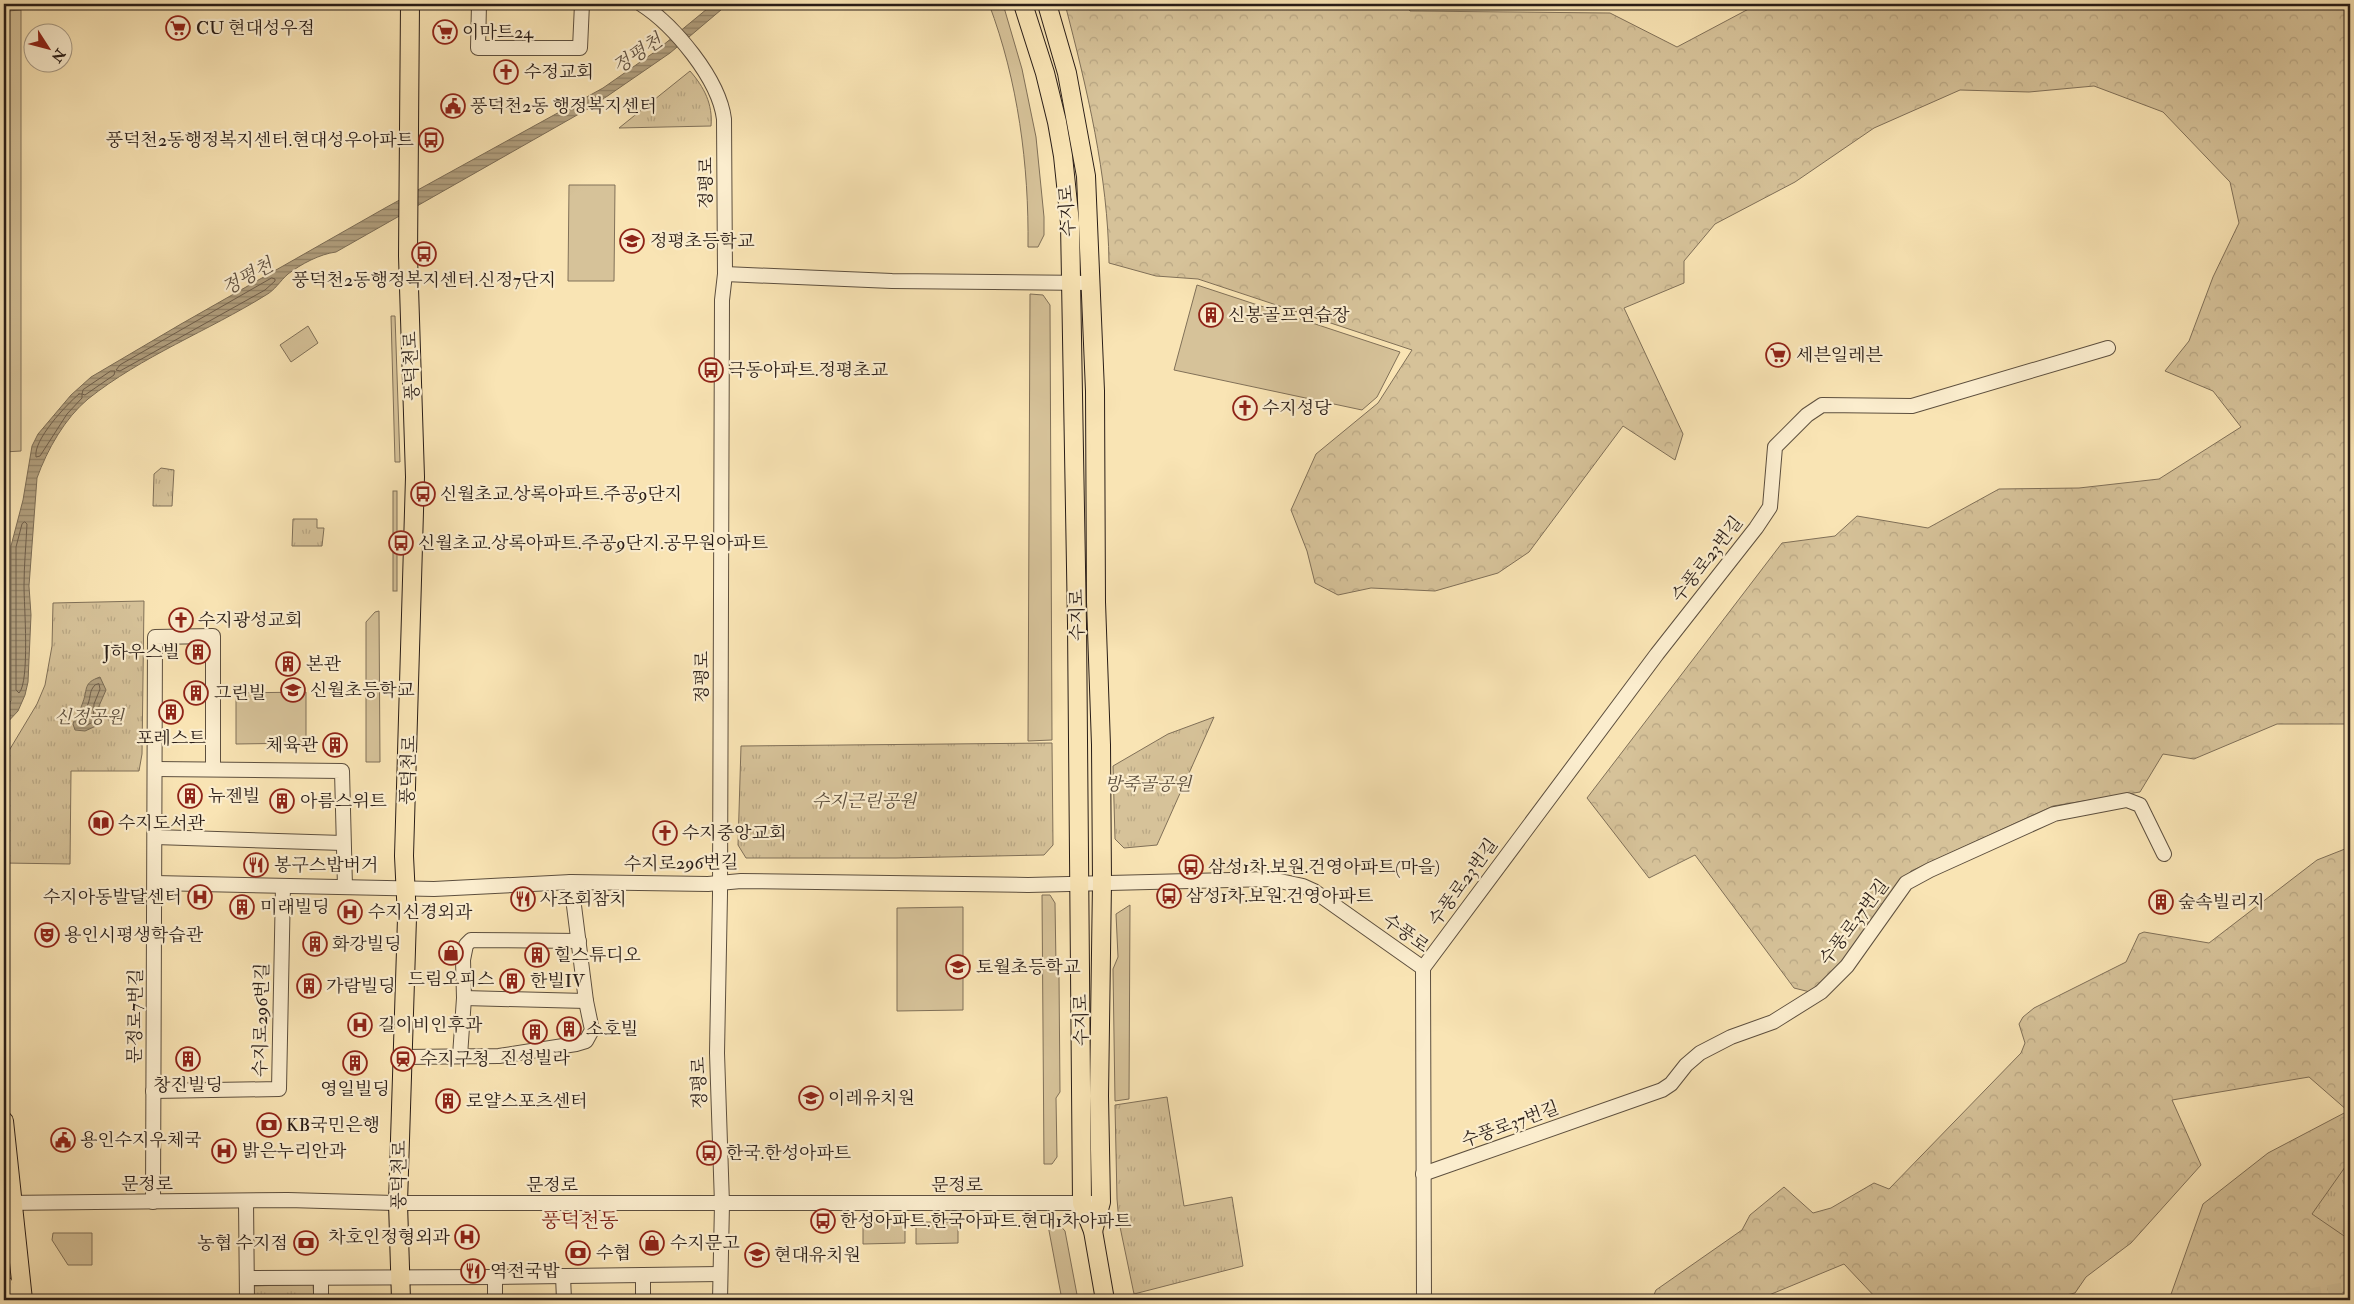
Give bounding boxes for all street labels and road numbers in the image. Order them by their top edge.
street label: 정평로 [695,157,718,209]
street label: 수지로 [1054,184,1081,238]
street label: 풍덕천로 [399,331,424,401]
street label: 수풍로23번길 [1667,512,1748,607]
street label: 수지로 [1066,589,1089,641]
street label: 정평로 [691,651,714,703]
street label: 풍덕천로 [396,735,421,805]
street label: 수풍로23번길 [1424,834,1503,931]
street label: 수지로296번길 [624,851,738,876]
street label: 수풍로37번길 [1814,875,1894,970]
street label: 수풍로 [1378,909,1434,958]
street label: 수지로296번길 [249,963,274,1077]
street label: 문정로7번길 [123,968,148,1064]
street label: 수지로 [1070,994,1093,1046]
street label: 정평로 [687,1057,712,1109]
street label: 수풍로37번길 [1458,1096,1562,1153]
street label: 풍덕천로 [387,1140,412,1210]
street label: 문정로 [121,1173,173,1196]
street label: 문정로 [526,1174,578,1197]
street label: 문정로 [931,1174,983,1197]

